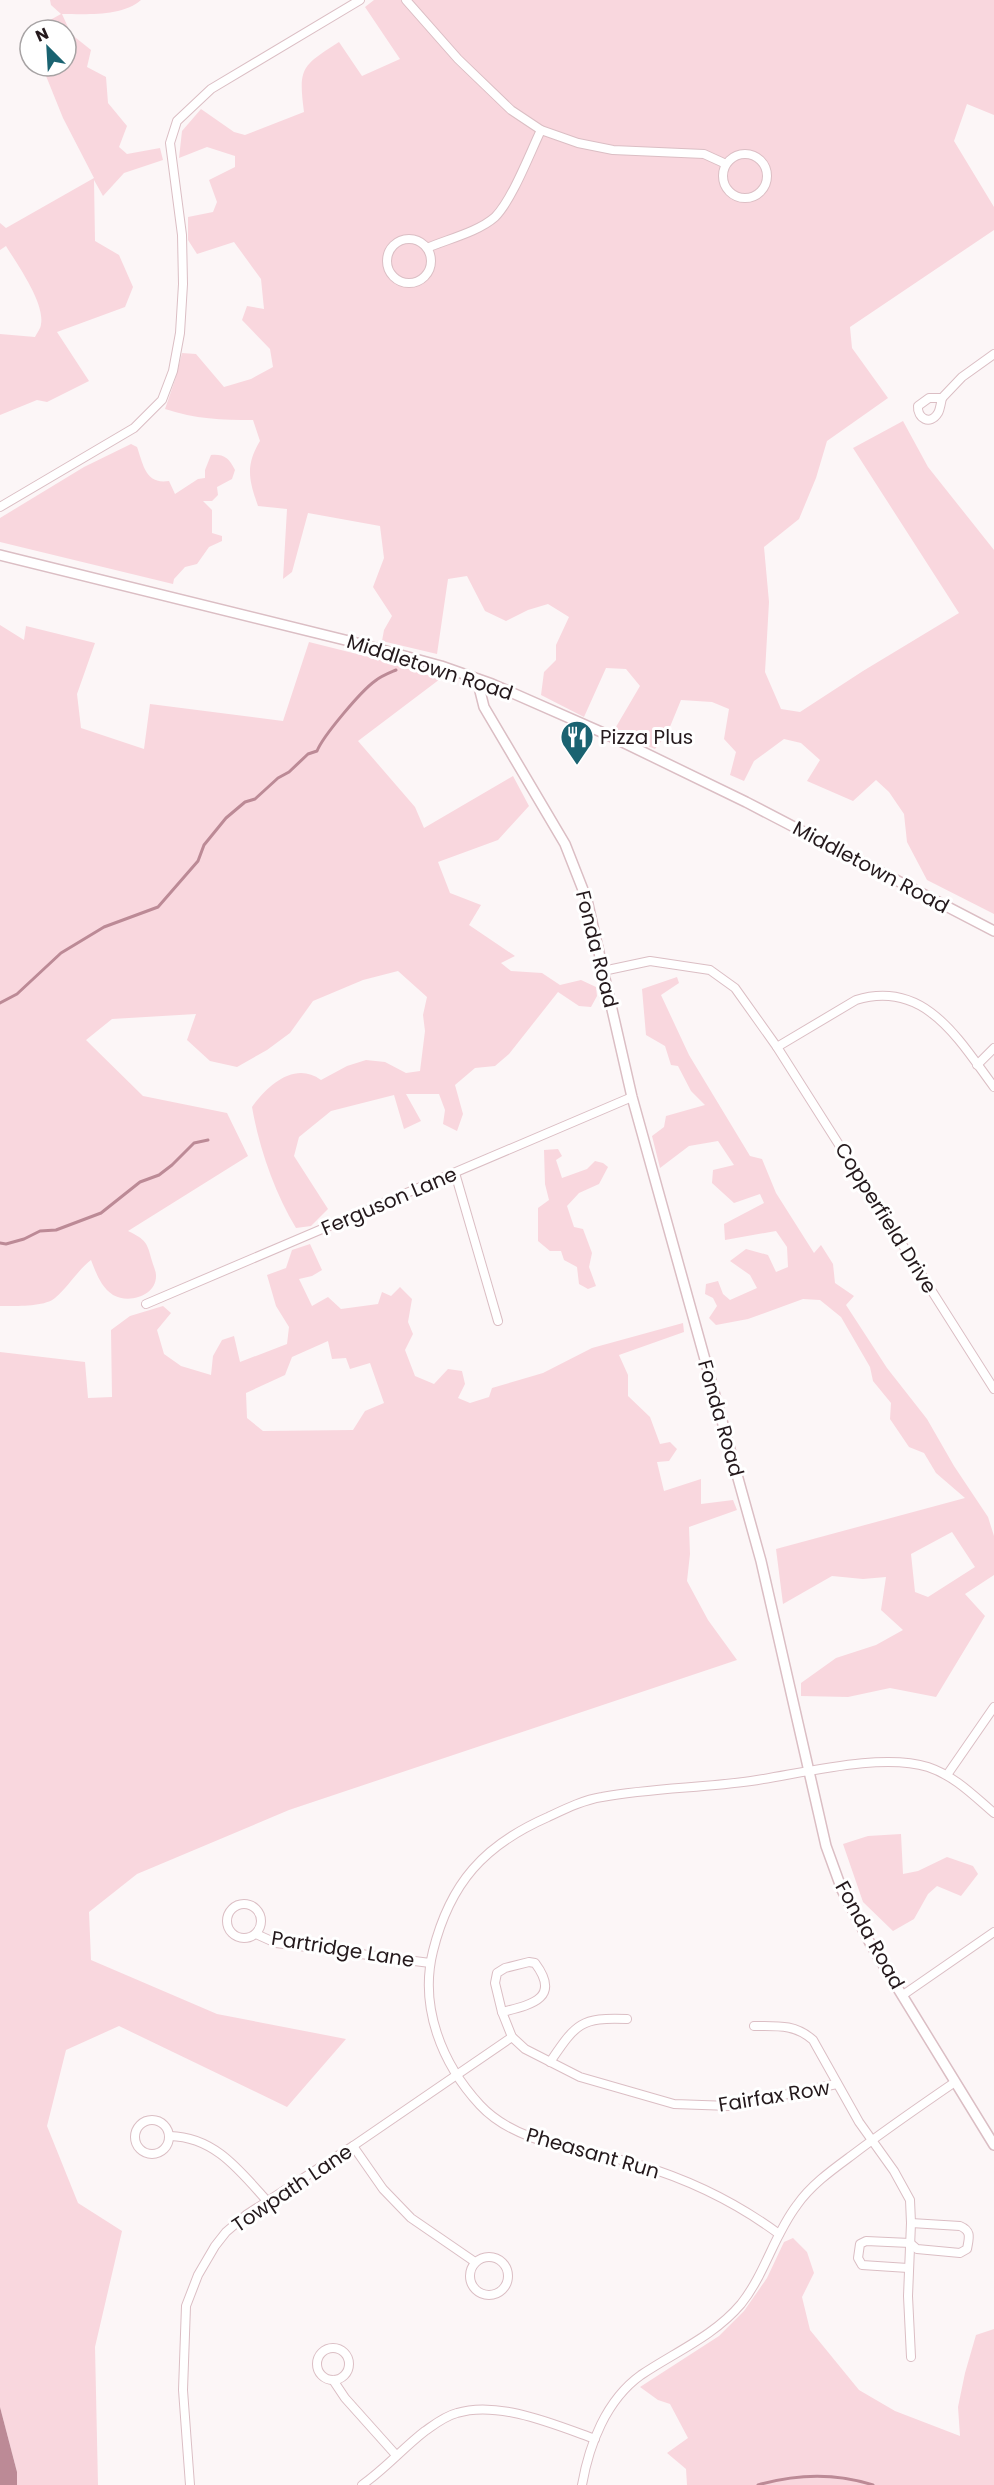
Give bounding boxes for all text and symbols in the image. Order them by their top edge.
north arrow [18,18,78,78]
text: N [32,22,52,48]
street label: Middletown Road [343,627,517,707]
restaurant icon: Pizza Plus [559,719,595,766]
place label: Pizza Plus [600,723,693,751]
street label: Middletown Road [788,814,954,920]
street label: Fonda Road [569,887,625,1011]
street label: Copperfield Drive [828,1137,944,1299]
street label: Ferguson Lane [317,1160,461,1242]
street label: Fonda Road [691,1356,751,1480]
street label: Fonda Road [829,1876,911,1994]
street label: Partridge Lane [270,1924,416,1974]
street label: Fairfax Row [716,2073,832,2119]
street label: Pheasant Run [523,2121,663,2185]
street label: Towpath Lane [226,2137,358,2239]

